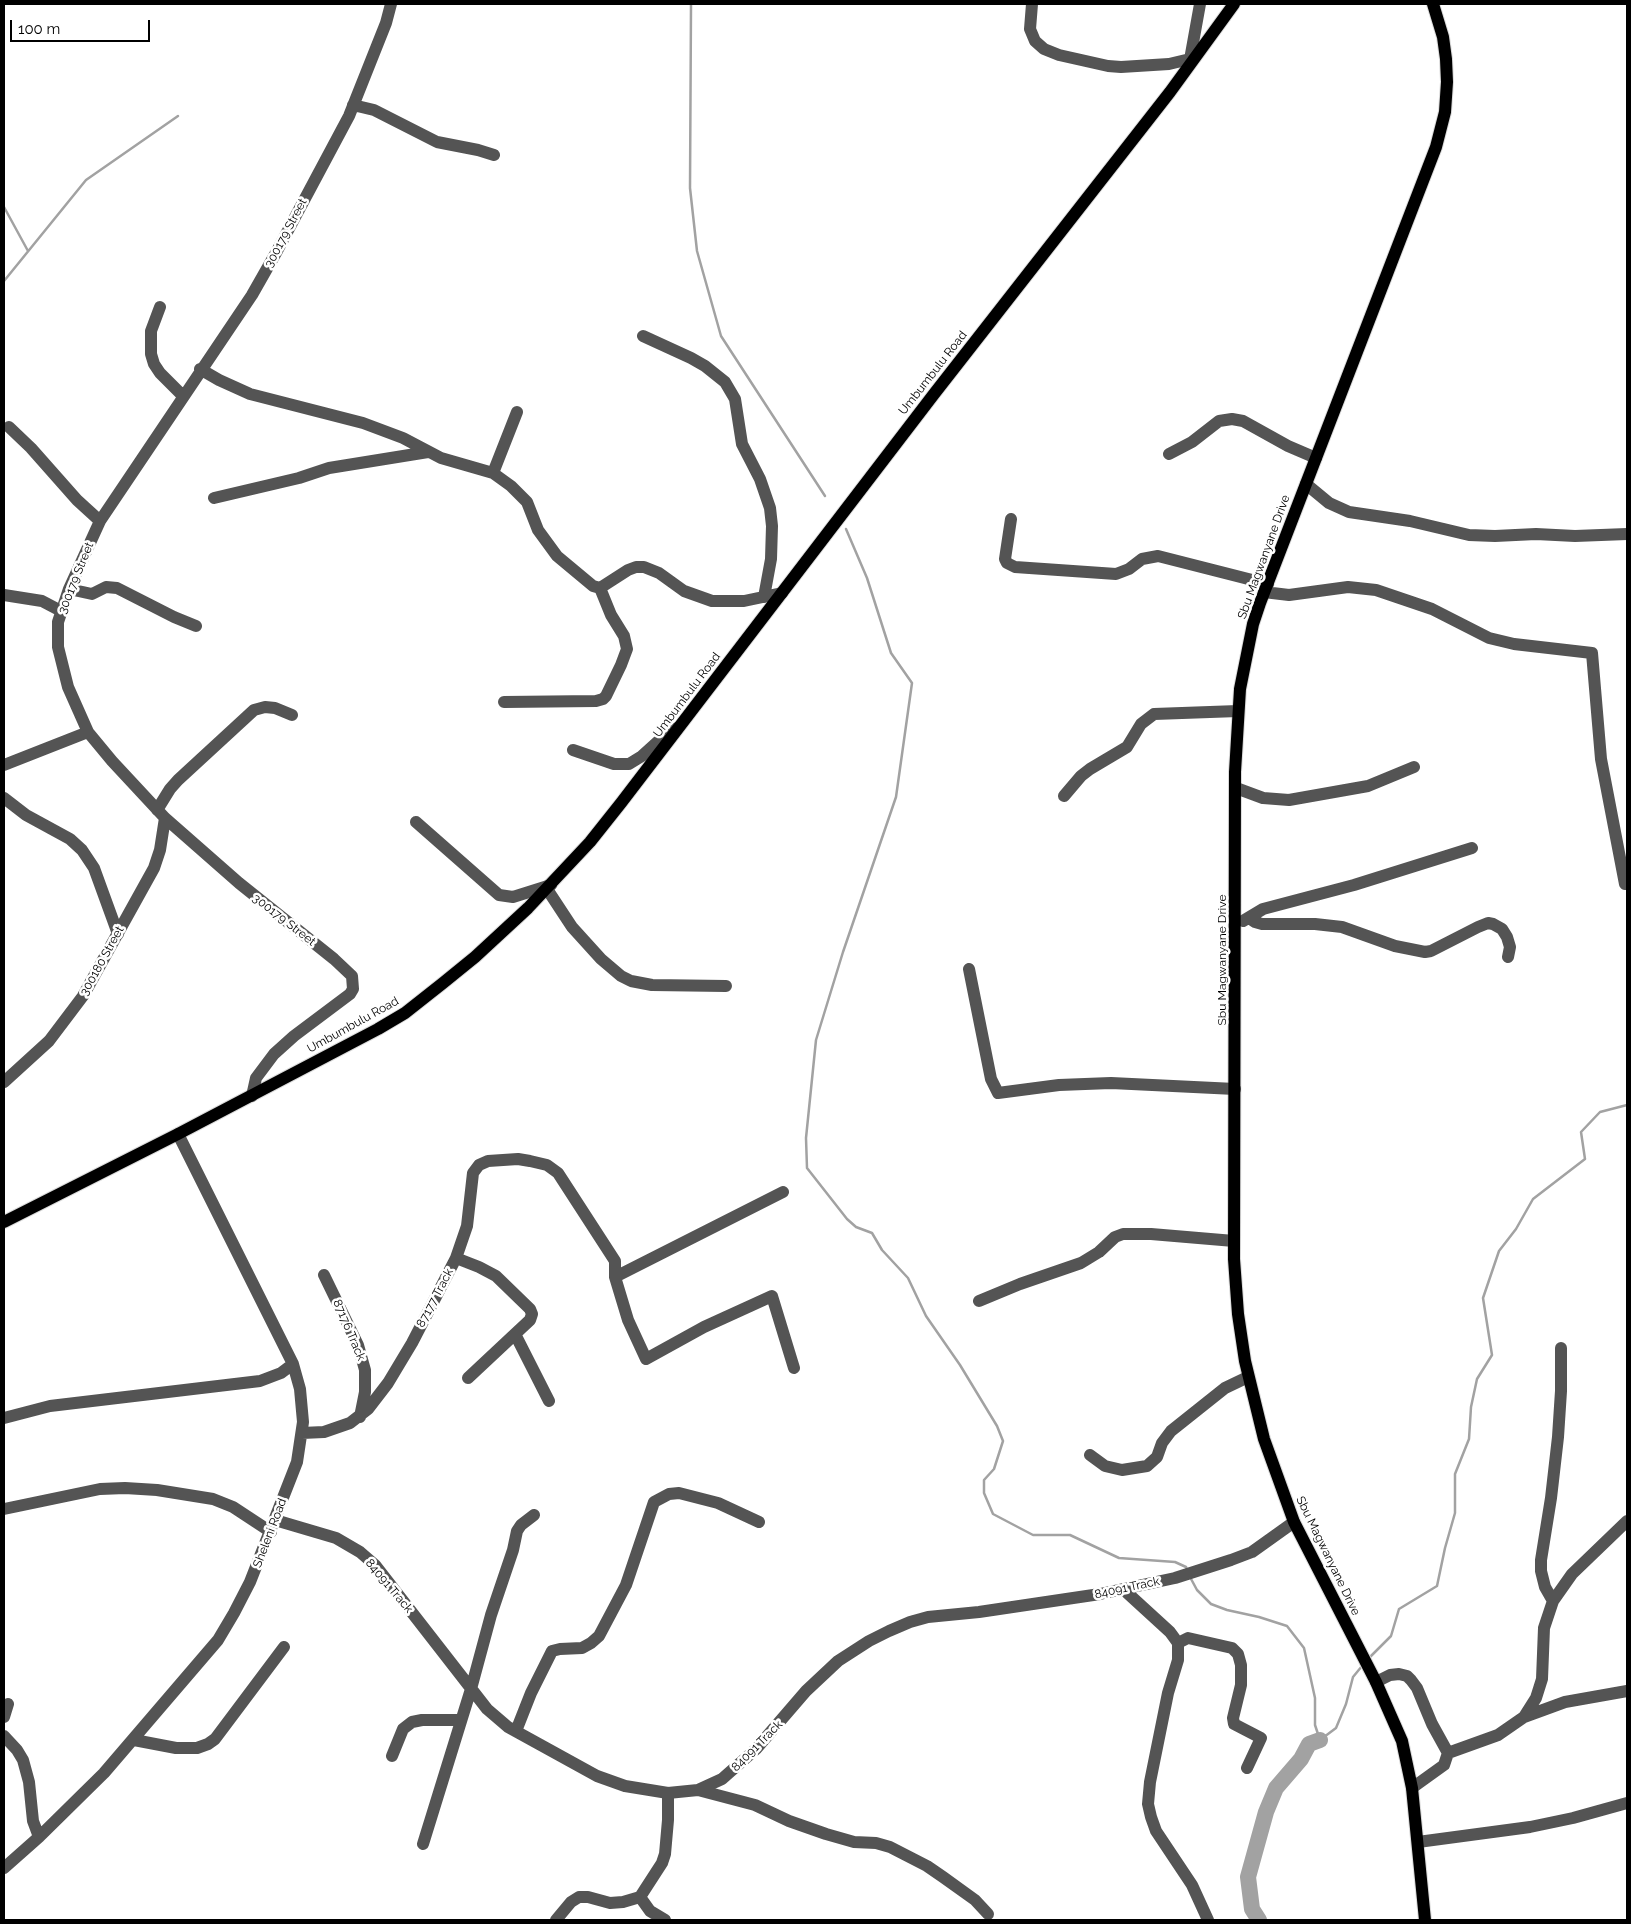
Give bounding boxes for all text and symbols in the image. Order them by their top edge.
scale bar [12,10,152,42]
text: 100 m [18,20,60,38]
street label: 300179 Street [262,196,310,270]
street label: Umbumbulu Road [896,328,970,418]
street label: Sbu Magwanyane Drive [1235,493,1293,621]
street label: 300179 Street [55,540,97,616]
street label: Umbumbulu Road [650,650,724,740]
street label: 300179 Street [250,891,318,949]
street label: Sbu Magwanyane Drive [1215,895,1229,1025]
street label: 300180 Street [77,924,127,998]
street label: Umbumbulu Road [305,994,401,1056]
street label: 87177 Track [414,1266,456,1330]
street label: 87176 Track [330,1297,368,1363]
street label: Sbu Magwanyane Drive [1293,1494,1363,1618]
street label: Sheleni Road [250,1496,290,1570]
street label: 84091 Track [362,1556,416,1616]
street label: 84091 Track [1093,1574,1161,1602]
street label: 84091 Track [729,1718,785,1774]

